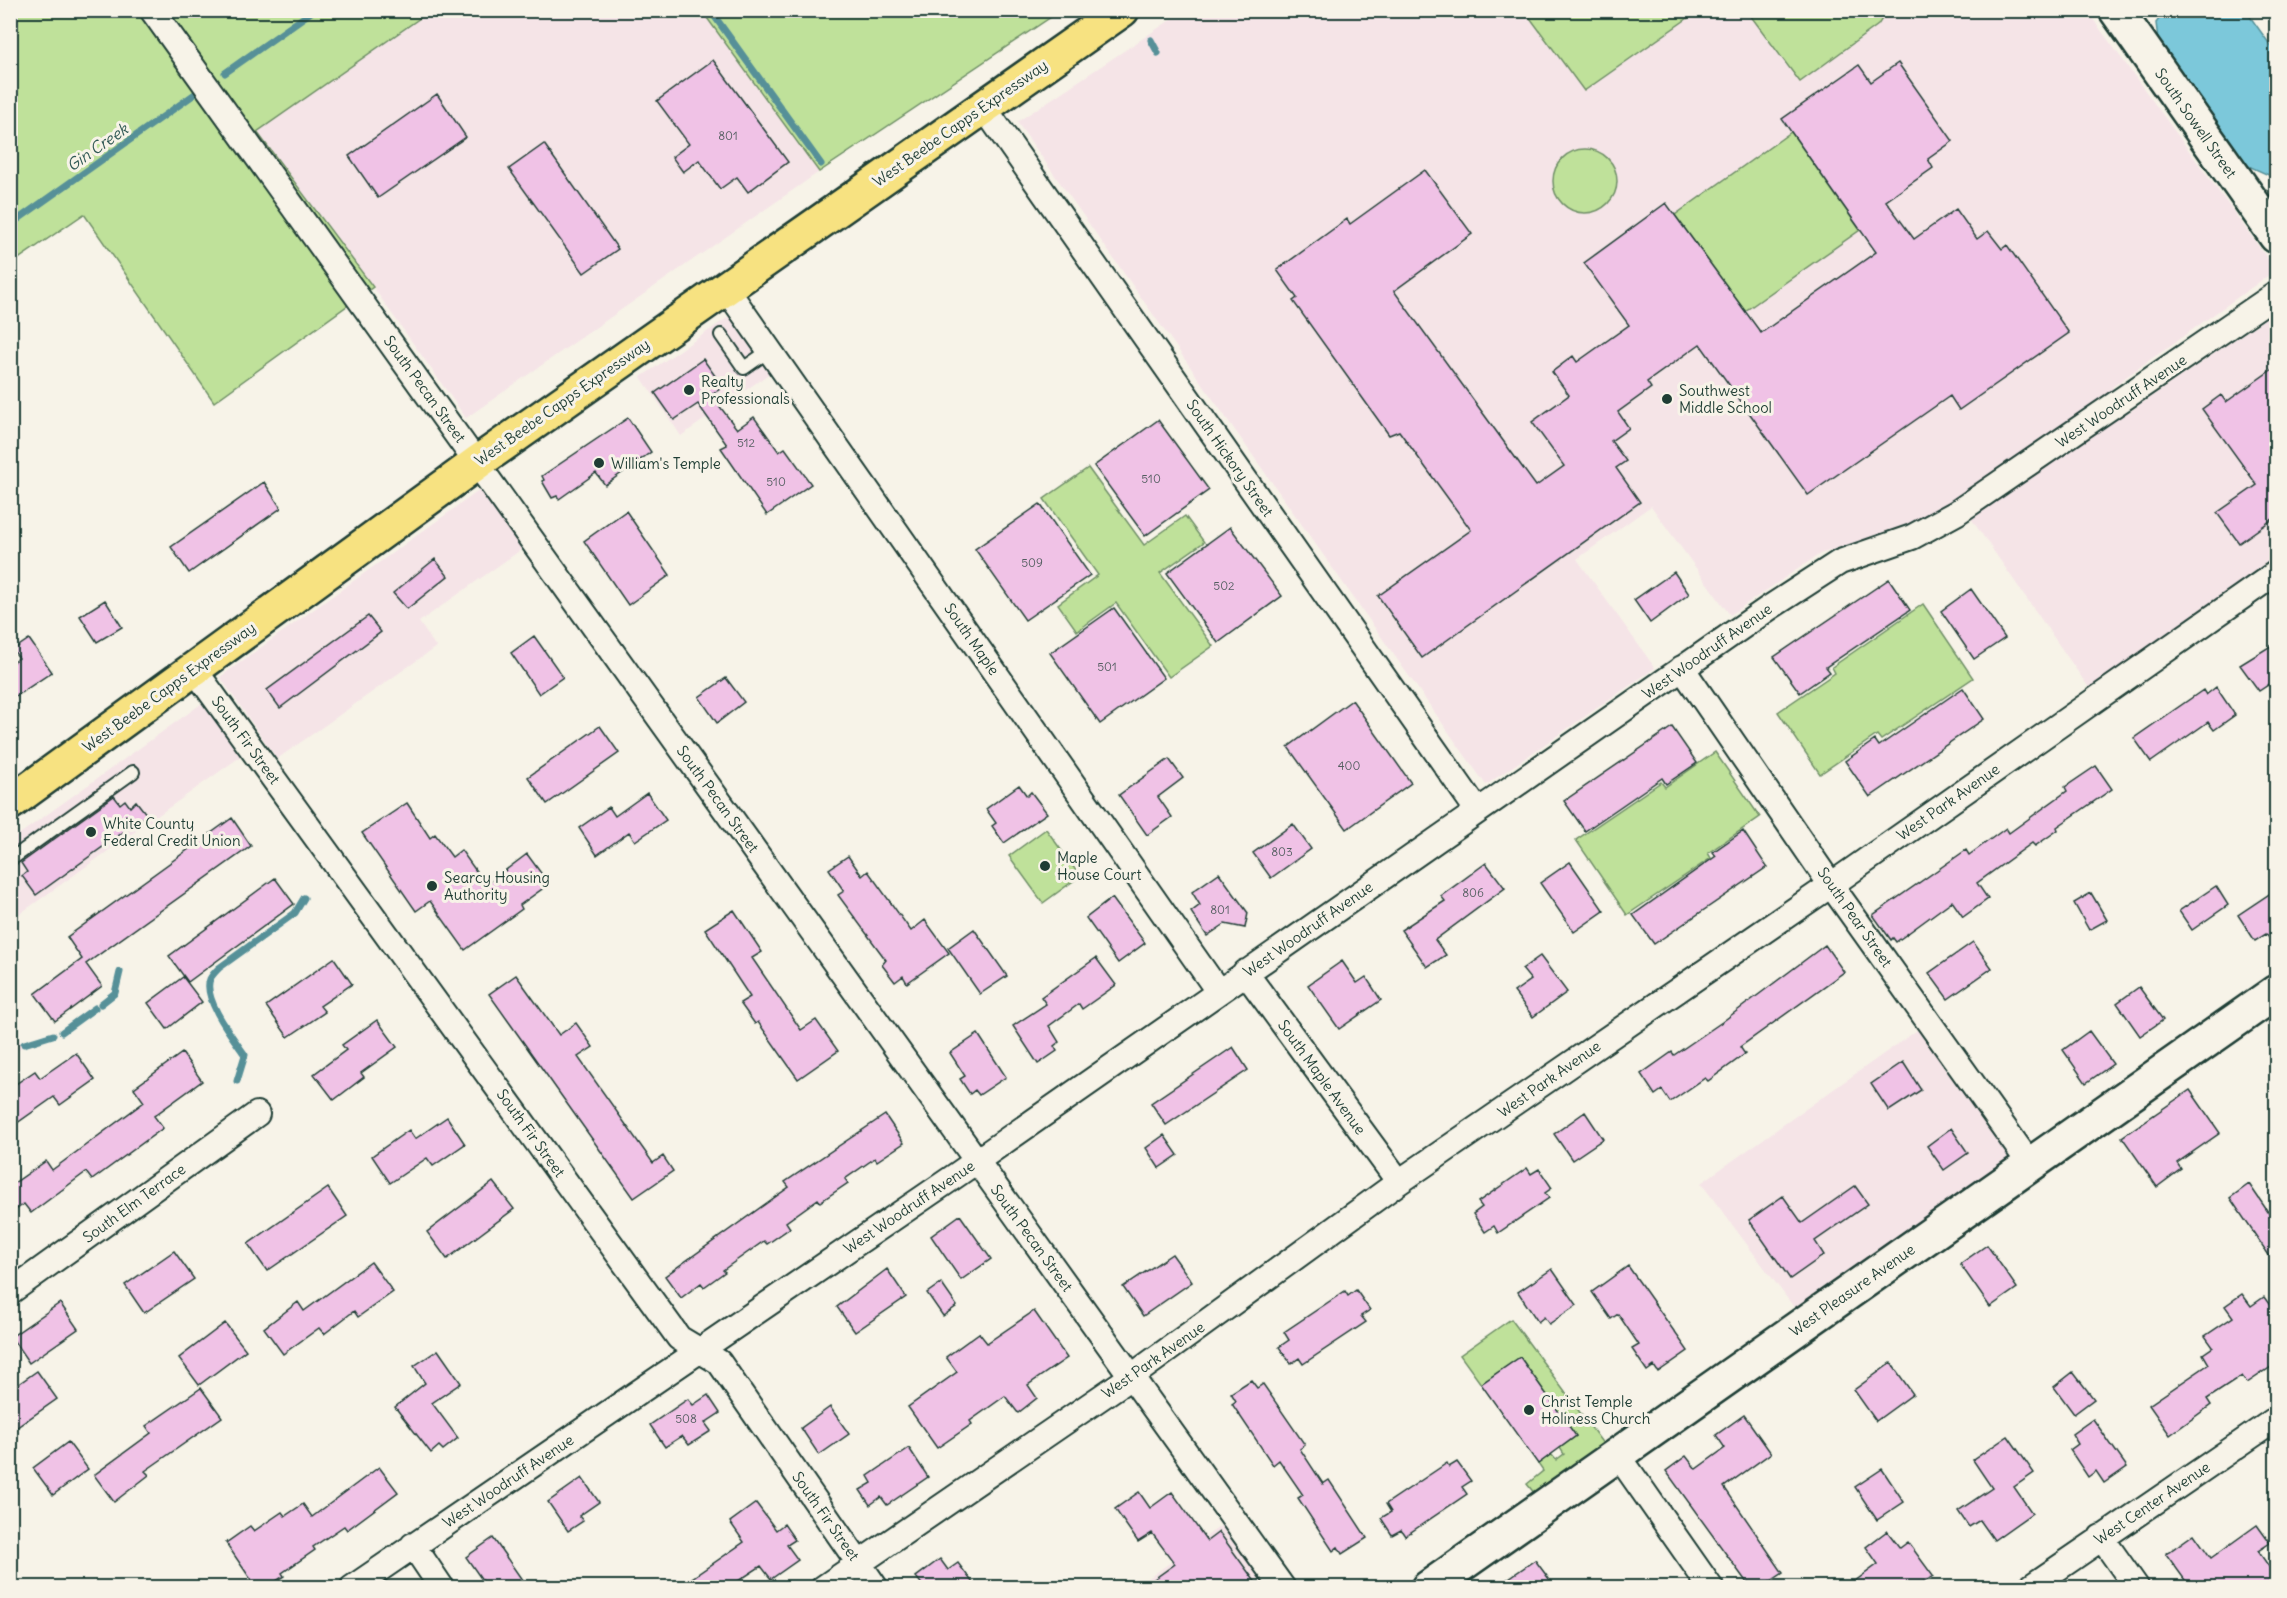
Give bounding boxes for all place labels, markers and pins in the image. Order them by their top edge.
place label: Realty Professionals [701,372,790,408]
place label: Southwest Middle School [1679,381,1772,417]
marker: Realty Professionals [682,383,696,397]
marker: Southwest Middle School [1660,392,1674,406]
place label: William's Temple [611,454,721,473]
marker: William's Temple [592,456,606,470]
place label: White County Federal Credit Union [103,814,241,850]
marker: White County Federal Credit Union [84,825,98,839]
place label: Maple House Court [1057,848,1142,884]
marker: Maple House Court [1038,859,1052,873]
place label: Searcy Housing Authority [444,868,550,904]
marker: Searcy Housing Authority [425,879,439,893]
place label: Christ Temple Holiness Church [1541,1392,1651,1428]
marker: Christ Temple Holiness Church [1522,1403,1536,1417]

